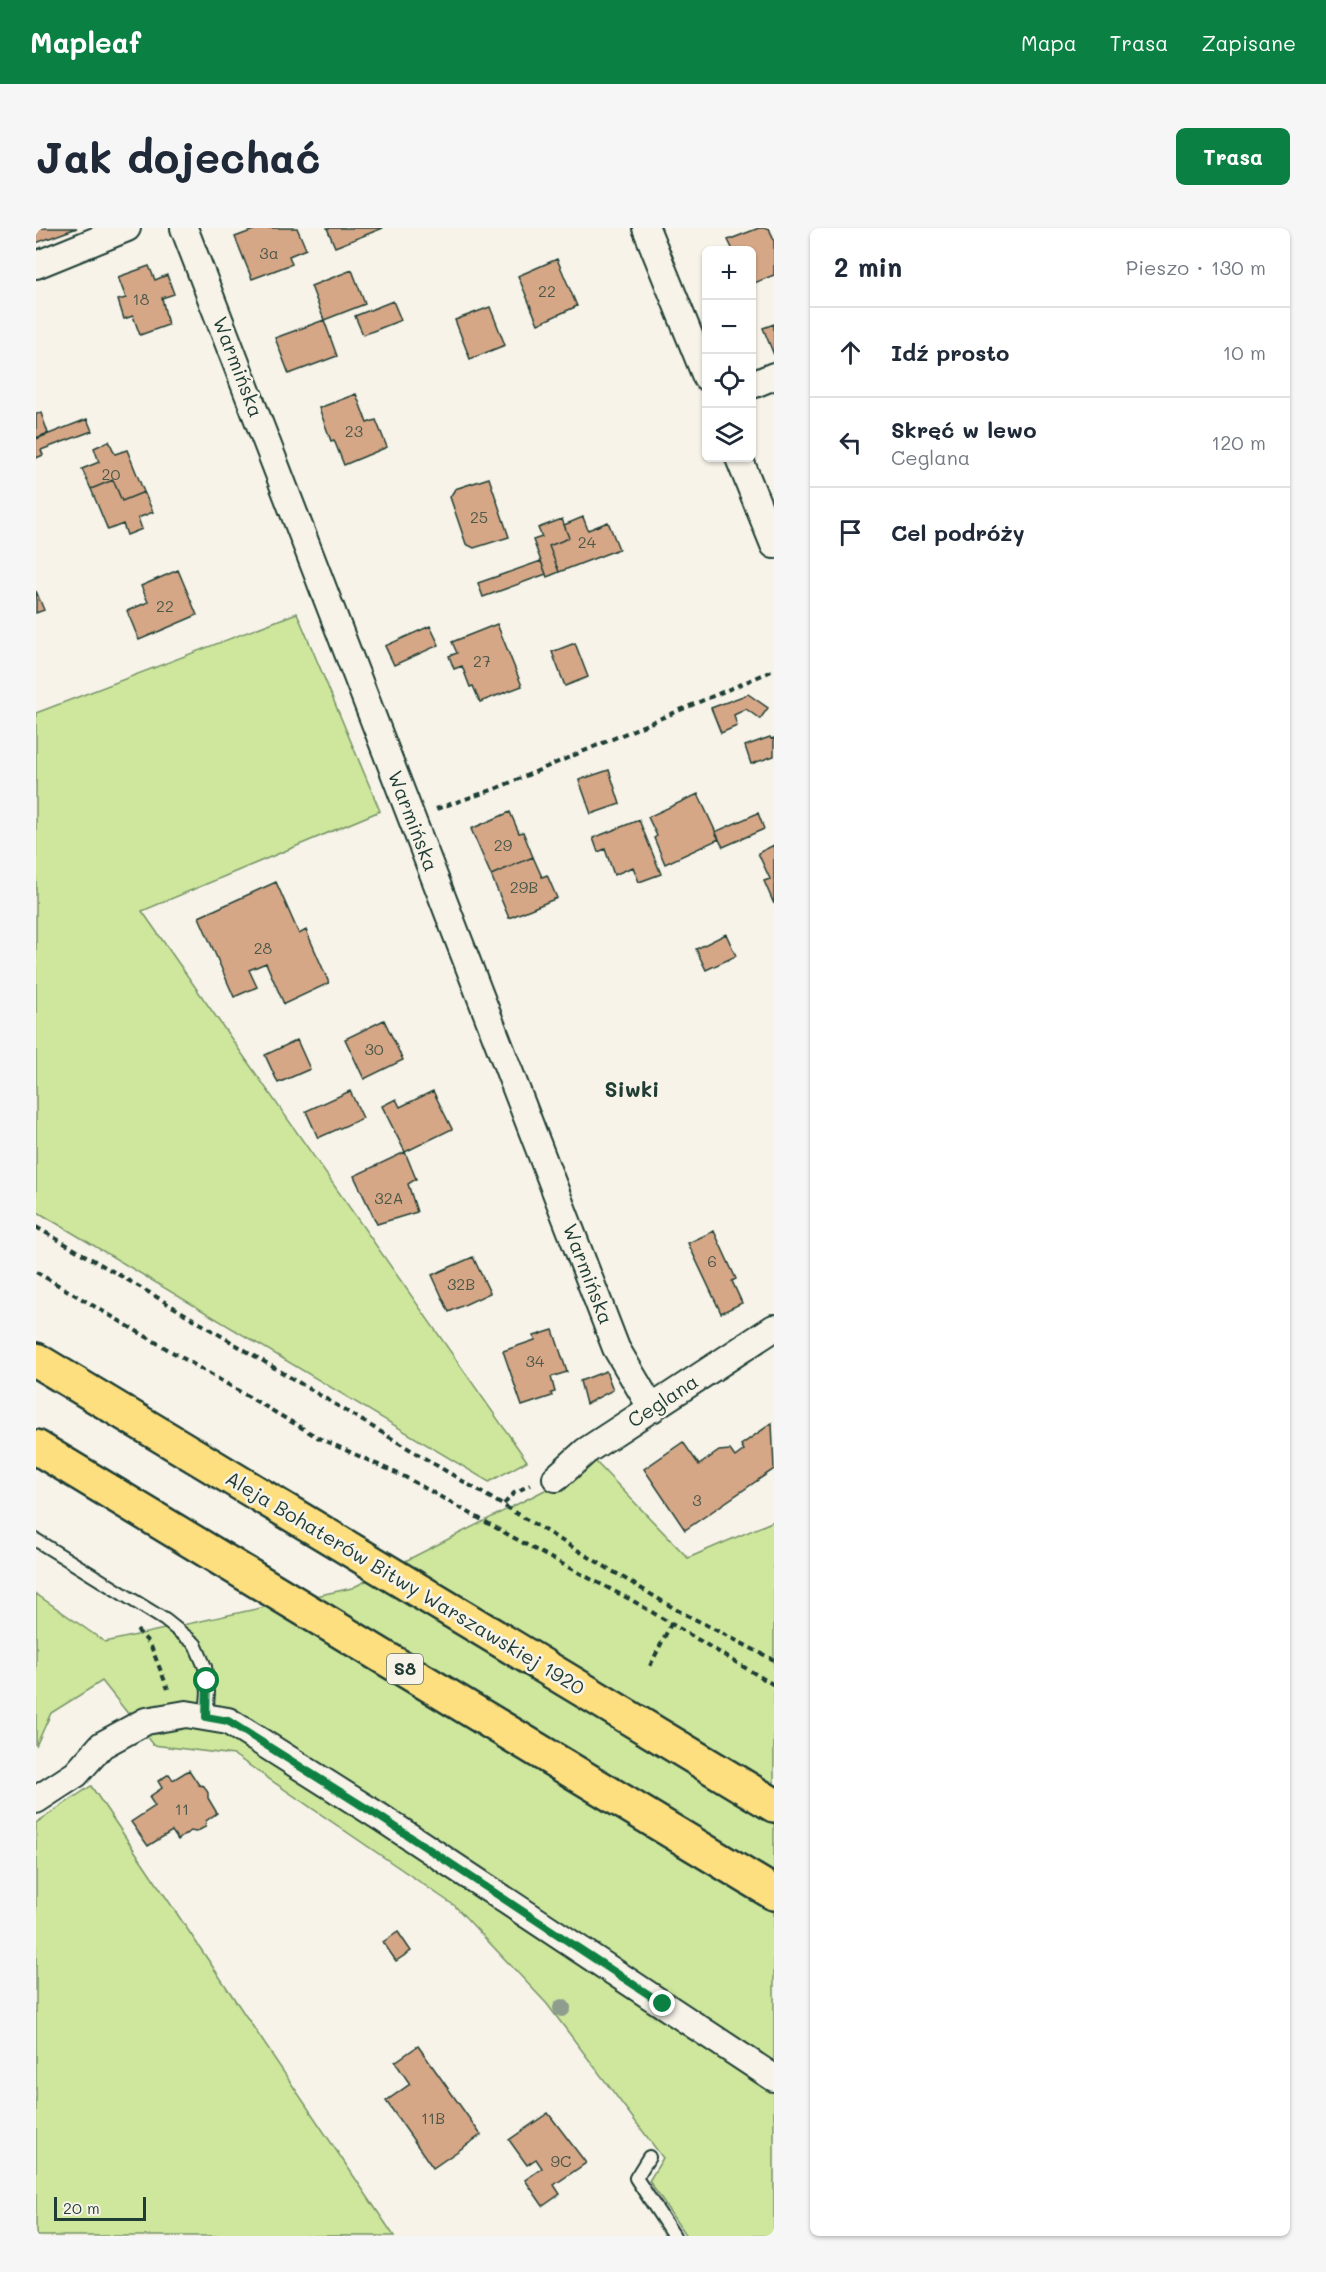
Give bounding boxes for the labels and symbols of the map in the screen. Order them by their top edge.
house number: 3a [259,242,279,263]
house number: 22 [538,280,556,301]
house number: 18 [133,288,150,309]
street label: Warmińska [208,313,270,421]
house number: 23 [345,420,363,441]
house number: 20 [102,463,121,484]
house number: 25 [470,506,488,527]
house number: 24 [578,531,597,552]
house number: 22 [156,595,174,616]
house number: 27 [473,650,491,671]
street label: Warmińska [383,767,445,875]
house number: 29 [494,834,512,855]
house number: 29B [510,876,538,897]
house number: 28 [254,937,273,958]
house number: 30 [364,1038,384,1059]
district label: Siwki [605,1075,659,1102]
house number: 32A [374,1187,404,1208]
street label: Warmińska [558,1220,620,1328]
house number: 6 [707,1250,717,1271]
house number: 32B [447,1273,475,1294]
house number: 34 [526,1350,545,1371]
street label: Ceglana [622,1368,703,1433]
street label: Aleja Bohaterów Bitwy Warszawskiej 1920 [221,1464,590,1700]
house number: 3 [692,1489,702,1510]
road number: S8 [387,1654,423,1684]
route start [193,1667,219,1693]
house number: 11 [175,1798,189,1819]
route end [649,1990,675,2016]
house number: 11B [421,2107,445,2128]
house number: 9C [551,2150,571,2171]
scale bar [54,2194,146,2222]

